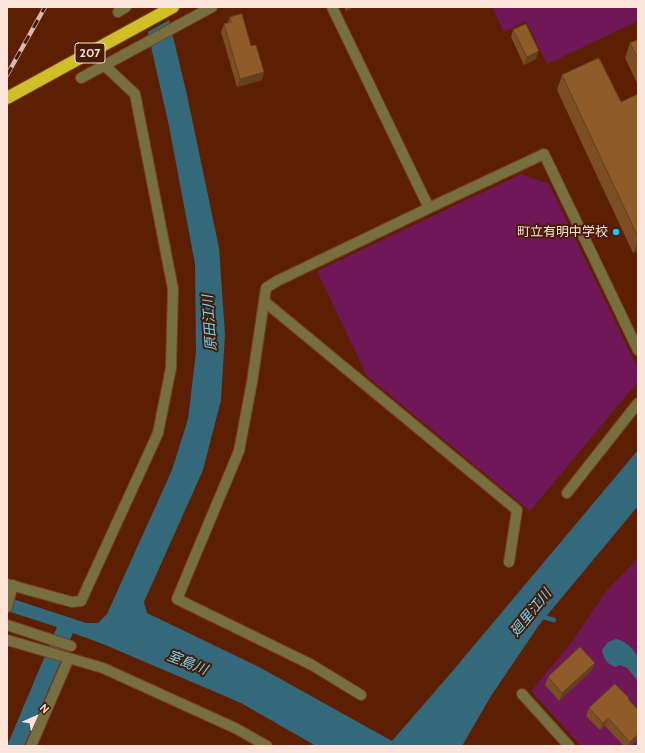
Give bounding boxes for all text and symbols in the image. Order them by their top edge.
road number: 207 [75,43,105,63]
place label: 町立有明中学校 [517,224,608,240]
marker: 町立有明中学校 [611,227,621,237]
water label: 原田江川 [200,294,220,352]
water label: 廻里江川 [507,586,555,640]
water label: 室島川 [164,647,210,679]
north arrow [16,697,56,737]
text: N [37,701,52,716]

